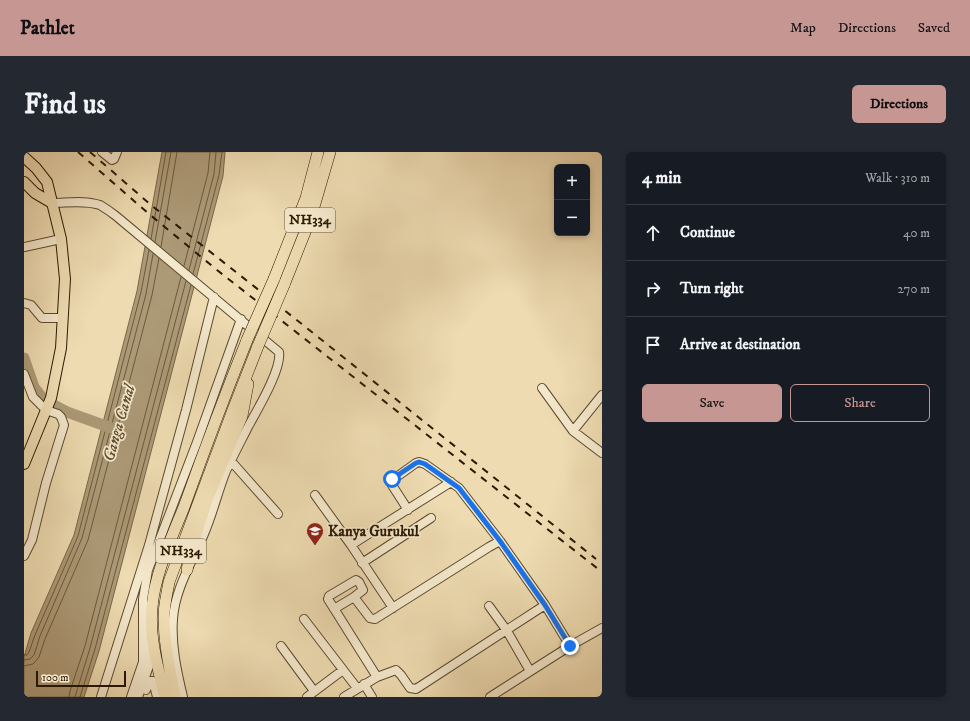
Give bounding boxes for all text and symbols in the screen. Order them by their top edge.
text: Pathlet [20,17,75,40]
text: Map [790,19,816,37]
text: Directions [838,19,896,37]
text: Saved [918,19,950,37]
button: Directions [852,85,946,123]
text: Find us [24,87,106,122]
map controls [554,164,590,236]
button: + [554,164,590,200]
text: 4 min [642,167,681,189]
text: Walk · 310 m [865,170,930,186]
button: − [554,200,590,236]
road number: NH334 [285,208,335,232]
icon: ahead [642,222,664,244]
text: Continue [680,223,735,242]
text: 40 m [903,225,930,241]
icon: right [642,278,664,300]
text: Turn right [680,279,743,298]
text: 270 m [898,281,930,297]
icon: arrive [642,334,664,356]
text: Arrive at destination [680,335,800,354]
water label: Ganga Canal [98,381,140,464]
button: Save [642,384,782,422]
button: Share [790,384,930,422]
route start [383,470,401,488]
school or university icon: Kanya Gurukul [305,521,325,546]
place label: Kanya Gurukul [328,522,420,541]
road number: NH334 [156,539,206,563]
route end [561,637,579,655]
scale bar [36,669,126,688]
text: 100 m [42,671,68,685]

